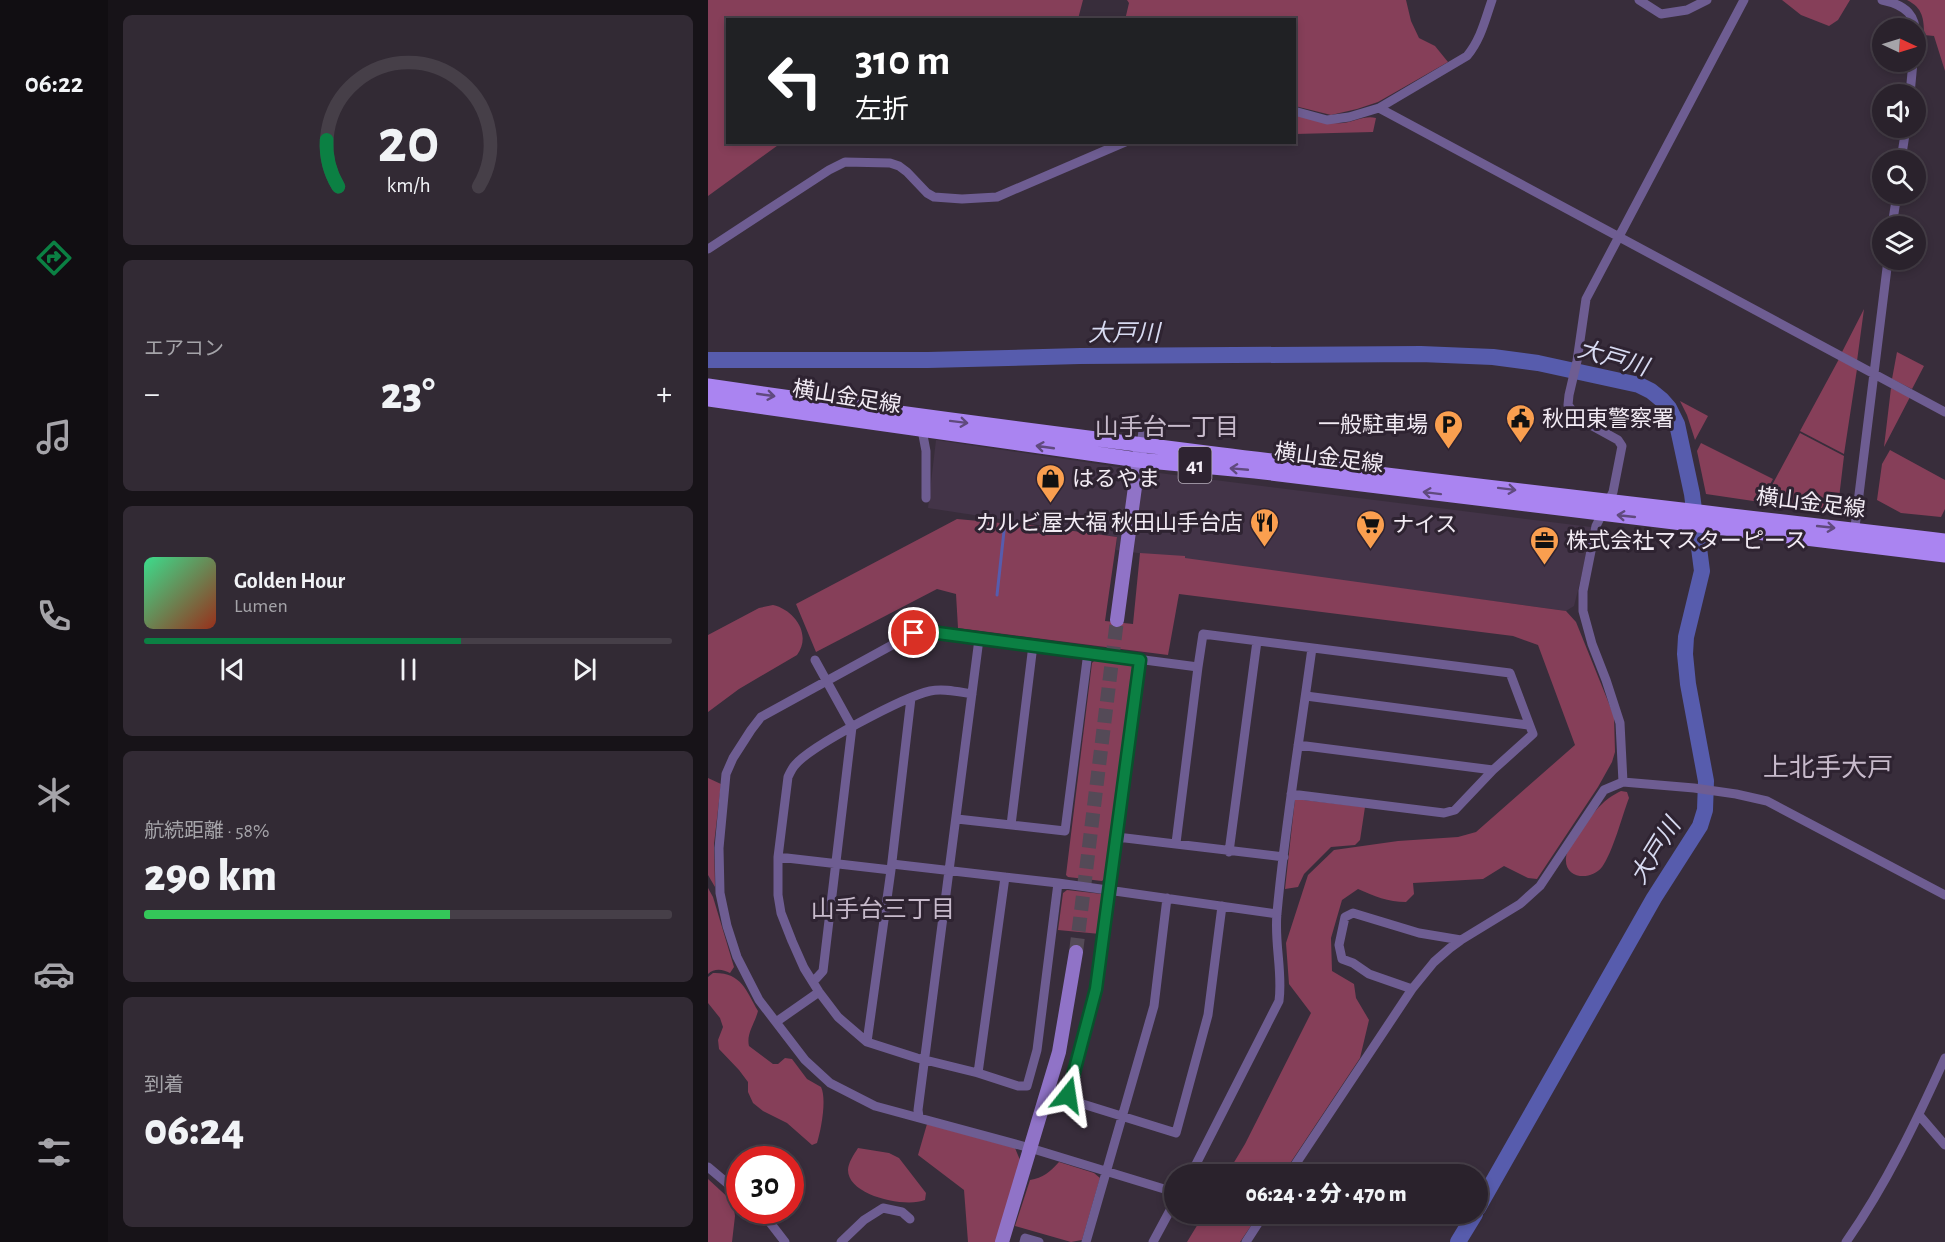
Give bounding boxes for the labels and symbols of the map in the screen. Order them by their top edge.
north arrow [1872,18,1926,72]
water label: 大戸川 [1088,320,1163,346]
water label: 大戸川 [1575,336,1654,381]
street label: 横山金足線 [791,377,903,416]
one-way arrow [756,389,775,400]
public building icon: 秋田東警察署 [1505,402,1537,444]
place label: 秋田東警察署 [1542,407,1674,430]
parking icon: 一般駐車場 [1433,408,1465,450]
place label: 一般駐車場 [1318,413,1428,436]
district label: 山手台一丁目 [1095,414,1239,440]
one-way arrow [949,417,968,428]
street label: 横山金足線 [1273,439,1385,476]
one-way arrow [1036,441,1055,452]
road number: 41 [1178,447,1212,483]
shop icon: はるやま [1035,462,1067,504]
one-way arrow [1229,463,1249,474]
place label: はるやま [1072,468,1160,490]
one-way arrow [1496,484,1516,495]
street label: 横山金足線 [1755,484,1867,521]
one-way arrow [1423,487,1443,498]
restaurant icon: カルビ屋大福 秋田山手台店 [1248,506,1280,548]
supermarket icon: ナイス [1355,508,1387,550]
one-way arrow [1617,510,1636,521]
place label: カルビ屋大福 秋田山手台店 [975,511,1243,534]
place label: ナイス [1392,514,1457,536]
one-way arrow [1815,521,1835,532]
office icon: 株式会社マスターピース [1529,524,1561,566]
place label: 株式会社マスターピース [1566,529,1807,552]
pin [888,607,939,658]
district label: 上北手大戸 [1763,754,1893,781]
water label: 大戸川 [1625,811,1687,888]
district label: 山手台三丁目 [811,896,955,922]
position arrow [1036,1063,1100,1127]
speed limit sign: 30 [726,1146,804,1224]

